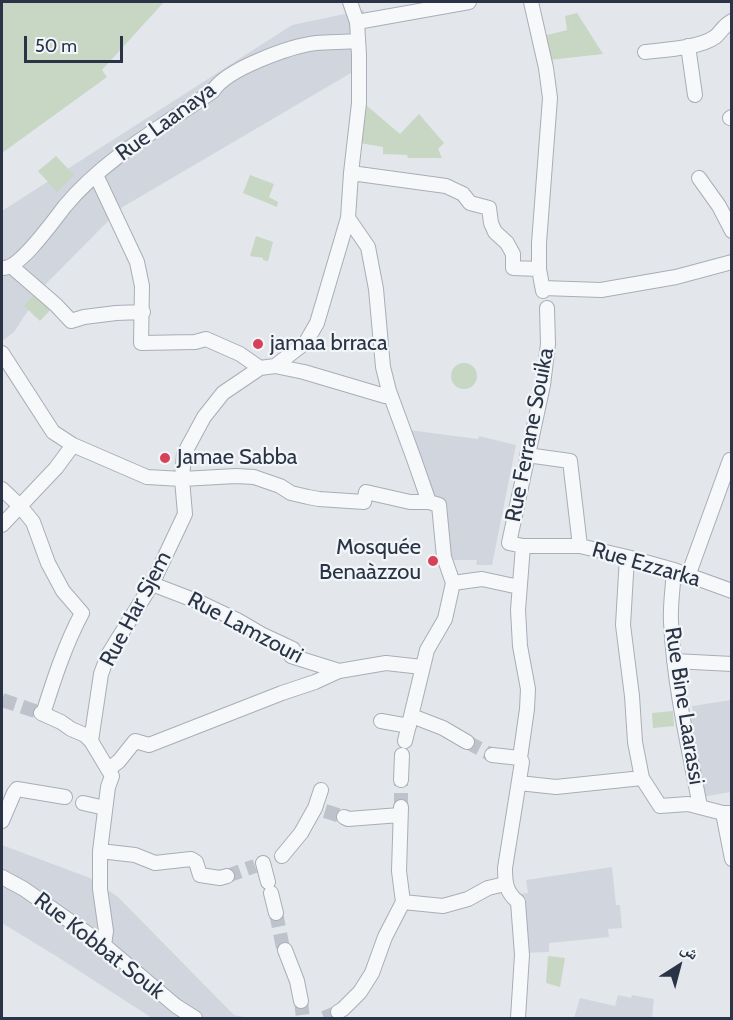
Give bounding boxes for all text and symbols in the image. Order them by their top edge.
scale bar [27,24,126,62]
text: 50 m [35,35,77,57]
street label: Rue Laanaya [111,77,221,167]
place label: jamaa brraca [270,331,388,357]
marker: jamaa brraca [251,337,265,351]
street label: Rue Ferrane Souika [500,346,560,524]
place label: Jamae Sabba [177,445,297,471]
marker: Jamae Sabba [158,451,172,465]
place label: Mosquée Benaàzzou [319,535,421,586]
street label: Rue Ezzarka [589,537,703,593]
street label: Rue Har Sjem [95,547,177,671]
marker: Mosquée Benaàzzou [426,554,440,568]
street label: Rue Lamzouri [183,587,307,669]
street label: Rue Bine Laarassi [659,625,709,787]
street label: Rue Kobbat Souk [29,887,169,1005]
north arrow [649,936,709,996]
text: ش [677,938,702,964]

